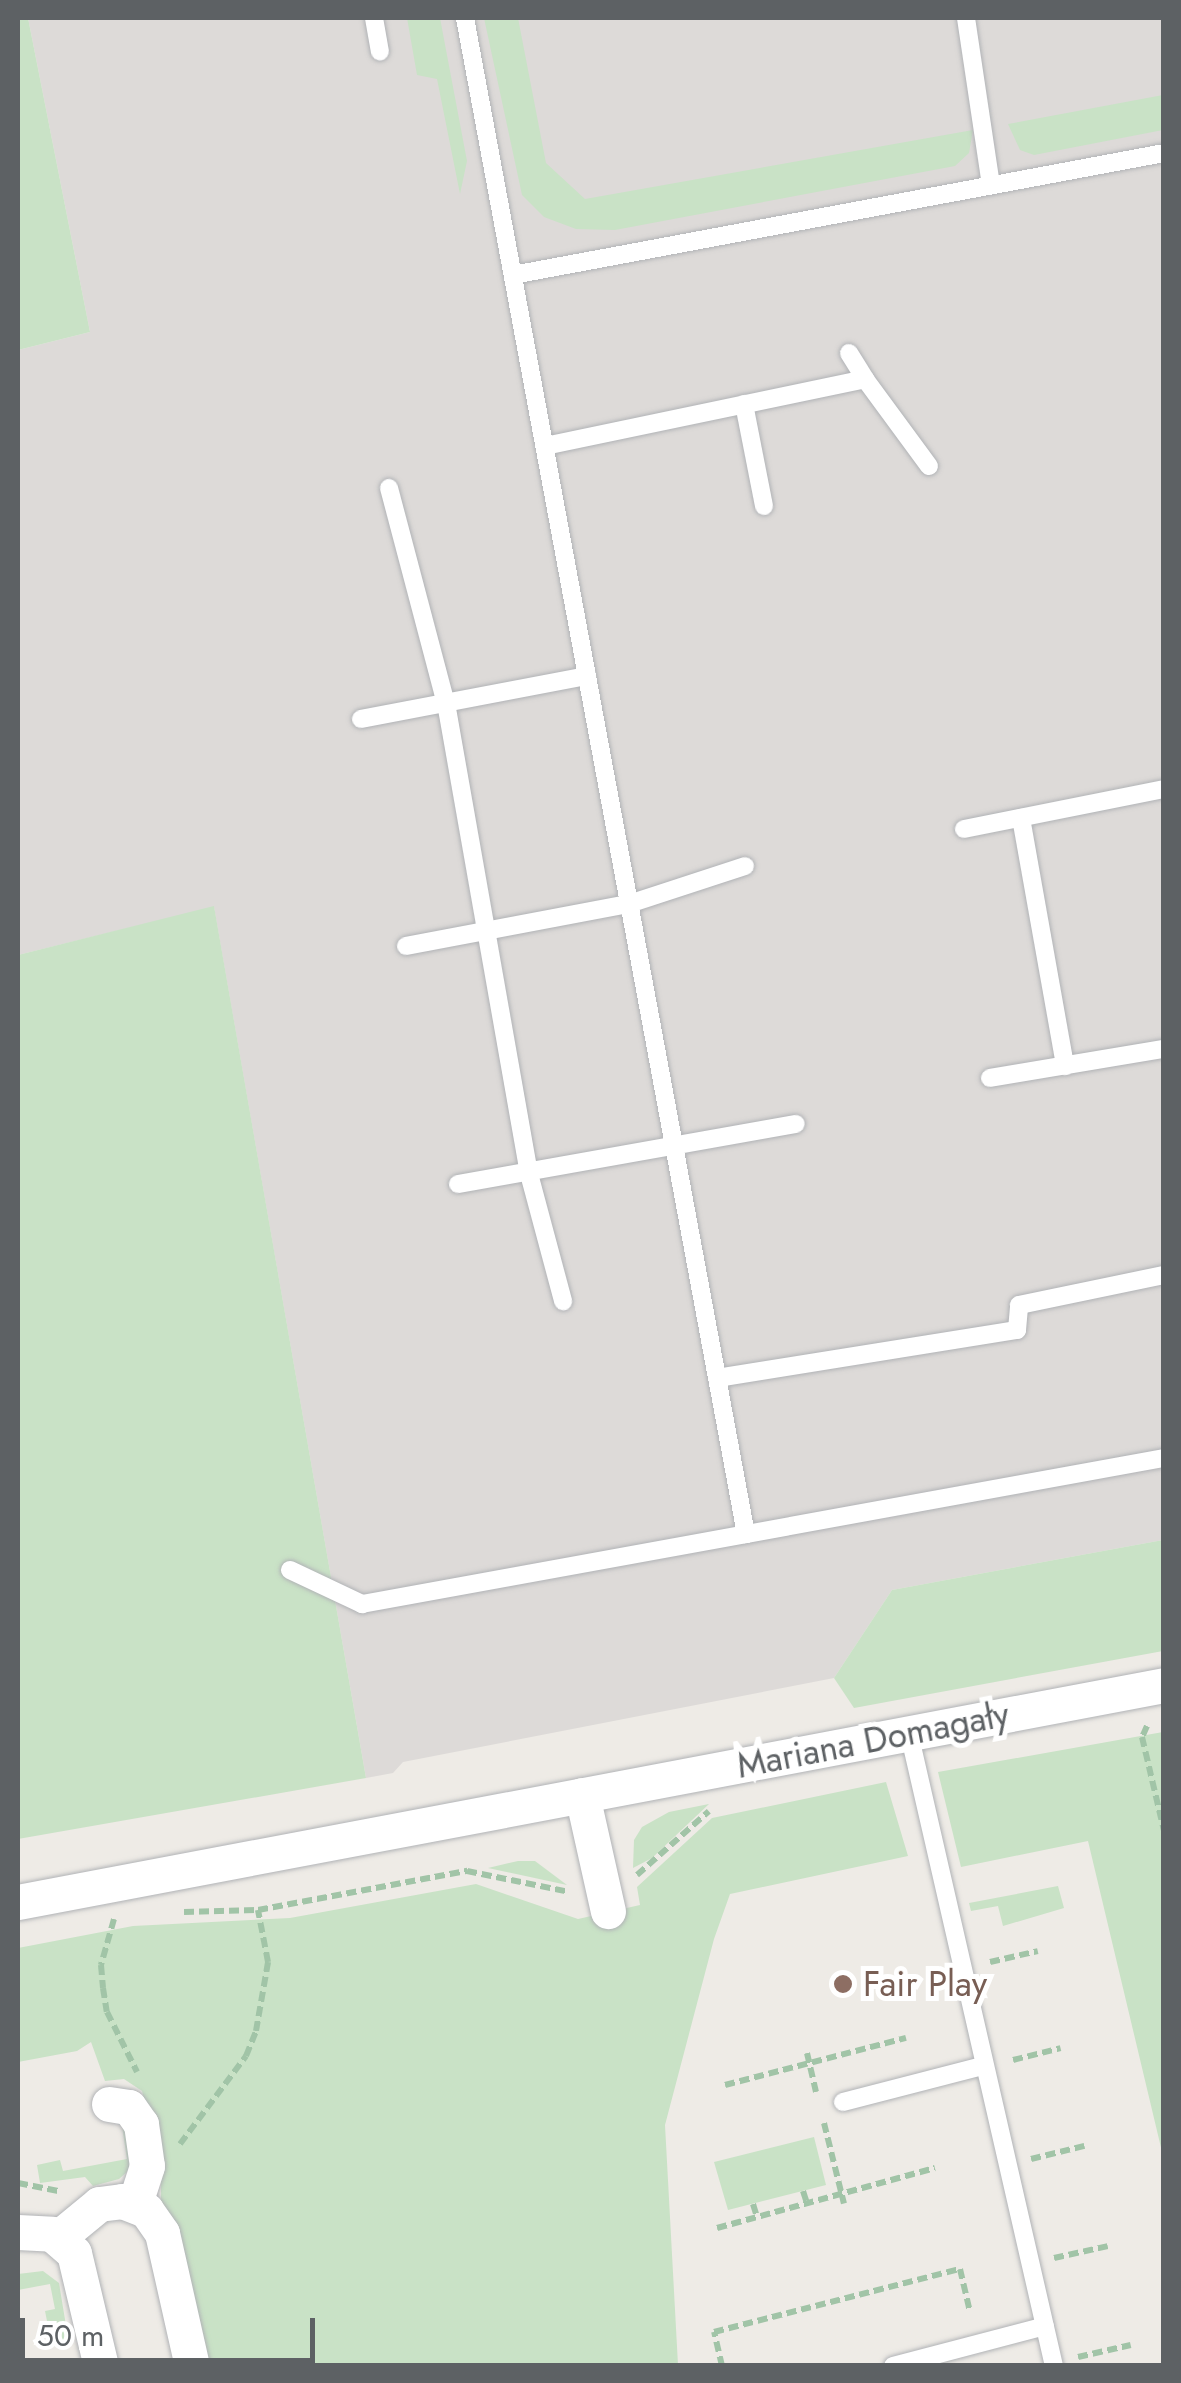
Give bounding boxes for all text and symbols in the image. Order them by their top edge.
street label: Mariana Domagały [733,1693,1013,1787]
place label: Fair Play [863,1963,987,2005]
marker: Fair Play [832,1973,854,1995]
scale bar [25,2298,320,2360]
text: 50 m [37,2314,104,2357]

